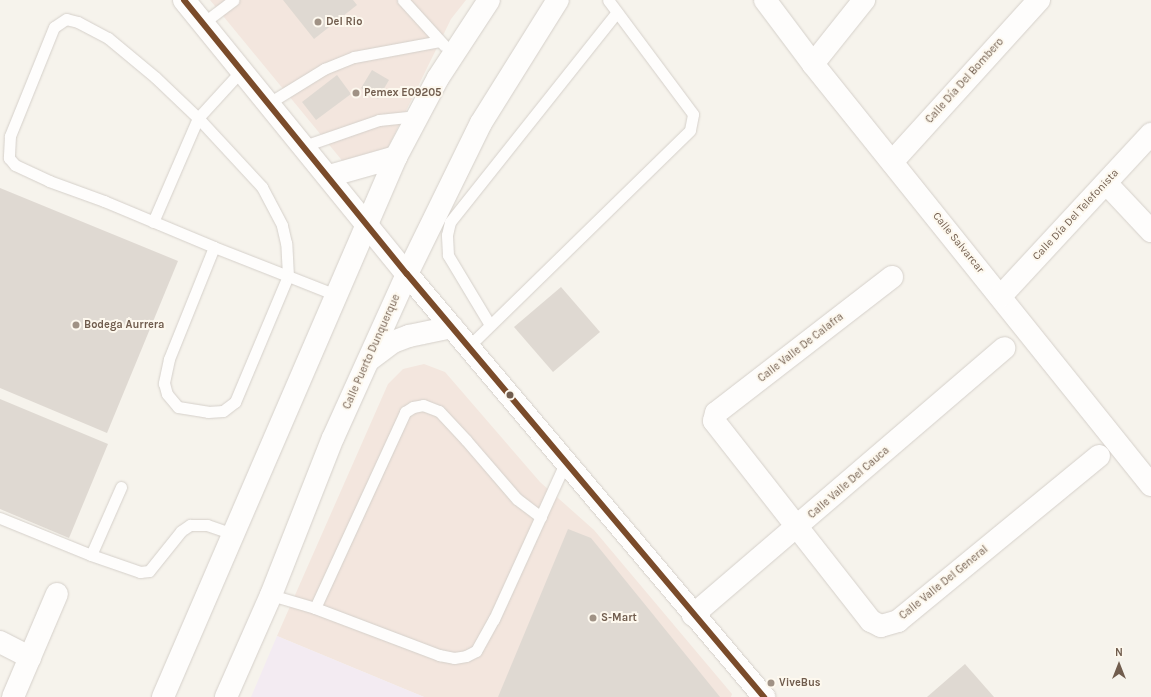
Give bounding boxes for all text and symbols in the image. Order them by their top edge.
place label: Del Rio [326,15,362,29]
marker: Del Rio [313,17,323,27]
street label: Calle Día Del Bombero [923,36,1007,126]
place label: Pemex E09205 [364,86,441,100]
marker: Pemex E09205 [351,88,361,98]
street label: Calle Día Del Telefonista [1030,167,1122,263]
street label: Calle Salvarcar [930,210,986,276]
street label: Calle Puerto Dunquerque [341,293,403,411]
street label: Calle Valle De Calafra [756,311,846,385]
place label: Bodega Aurrera [84,318,165,332]
marker: Bodega Aurrera [71,320,81,330]
unlabelled marker [505,390,515,400]
street label: Calle Valle Del Cauca [806,444,892,522]
street label: Calle Valle Del General [897,543,991,623]
place label: S-Mart [601,611,637,625]
marker: S-Mart [588,613,598,623]
north arrow [1099,645,1139,685]
text: N [1115,646,1123,659]
place label: ViveBus [779,676,821,690]
marker: ViveBus [766,678,776,688]

